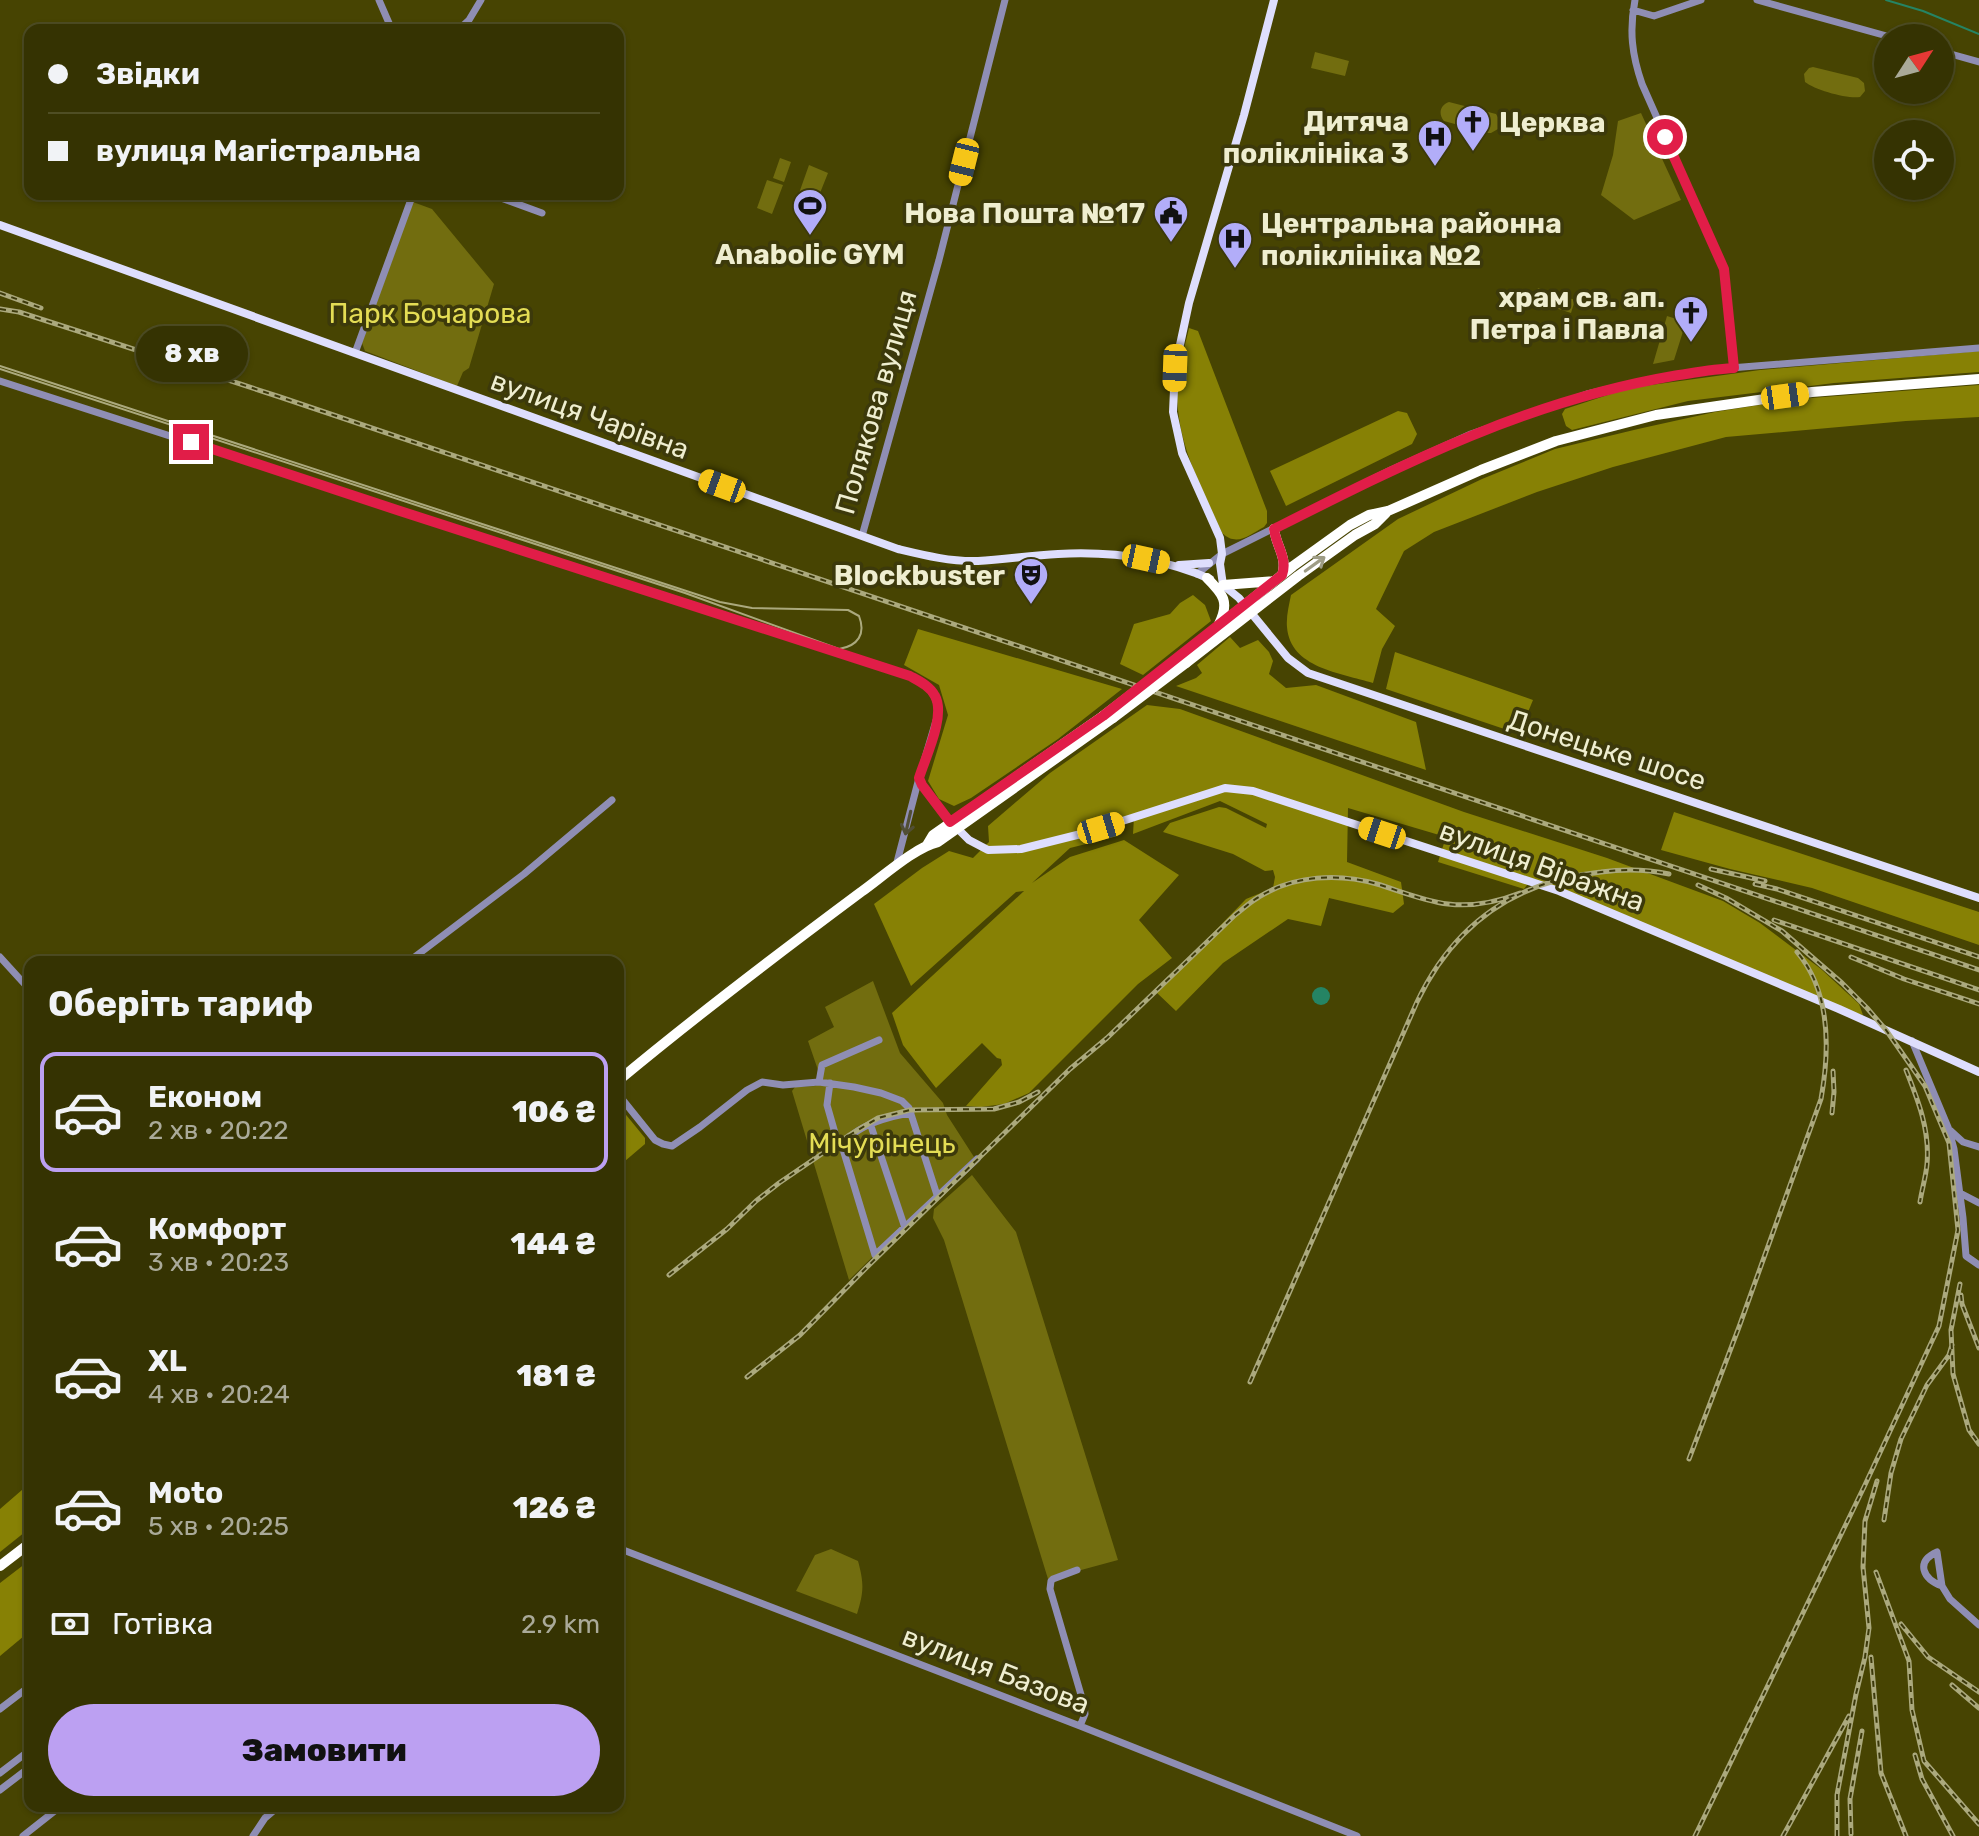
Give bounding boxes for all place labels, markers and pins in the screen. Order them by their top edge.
church icon: Церква [1454,103,1492,153]
place label: Дитяча поліклініка 3 [1223,105,1409,170]
place label: Церква [1499,106,1606,139]
hospital icon: Дитяча поліклініка 3 [1416,118,1454,168]
sports icon: Anabolic GYM [791,187,829,237]
public building icon: Нова Пошта №17 [1152,194,1190,244]
place label: Нова Пошта №17 [904,197,1145,230]
place label: Центральна районна поліклініка №2 [1261,207,1562,272]
hospital icon: Центральна районна поліклініка №2 [1216,220,1254,270]
place label: Anabolic GYM [715,238,905,271]
place label: храм св. ап. Петра і Павла [1470,281,1665,346]
church icon: храм св. ап. Петра і Павла [1672,294,1710,344]
theatre icon: Blockbuster [1012,556,1050,606]
place label: Blockbuster [834,559,1005,592]

